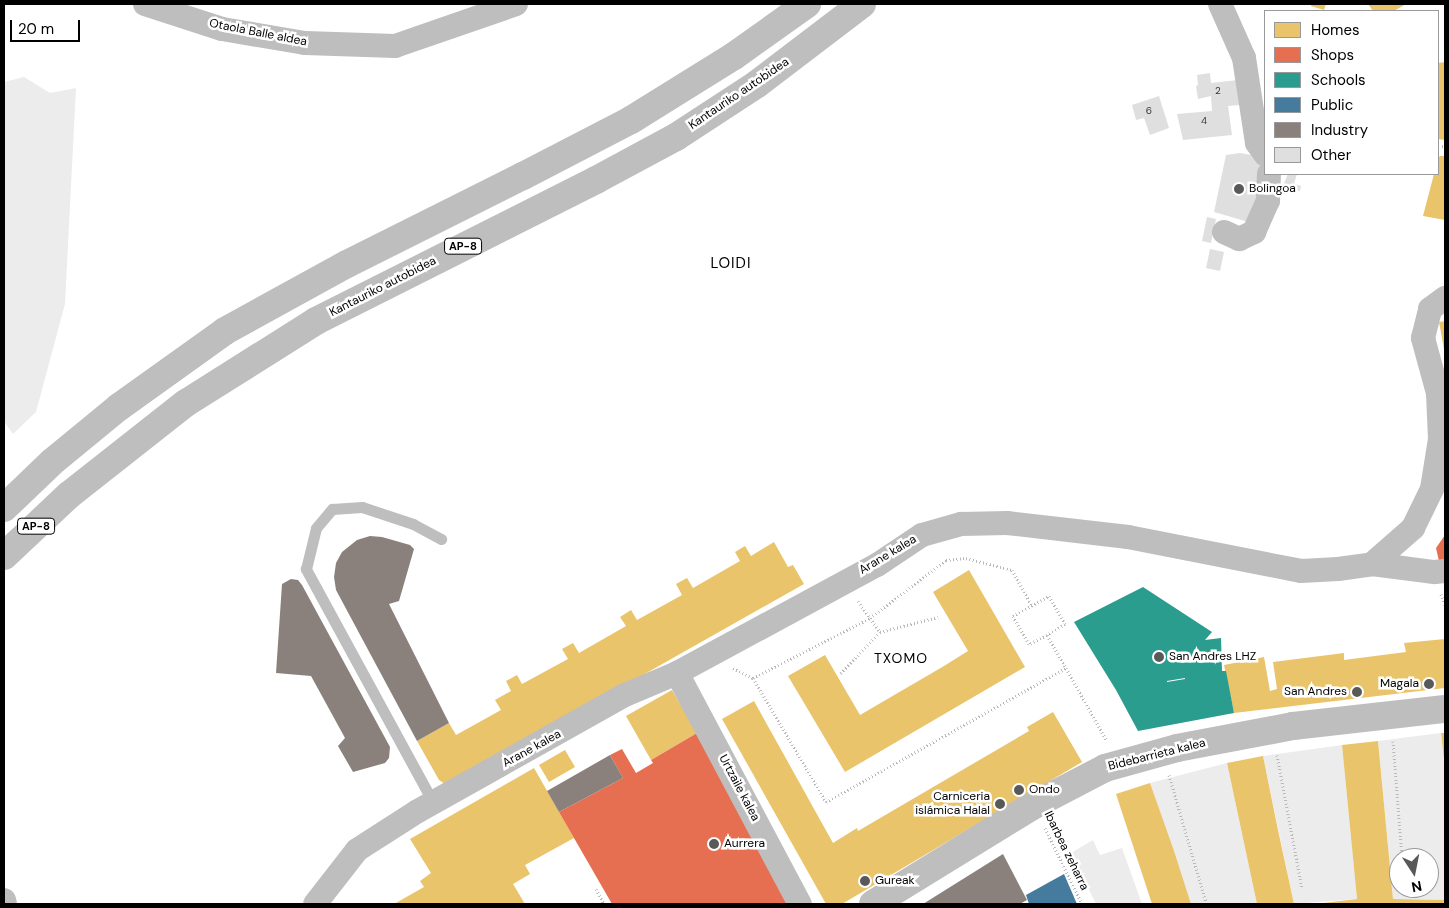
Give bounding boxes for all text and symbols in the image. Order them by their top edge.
scale bar [12,10,82,42]
legend [1264,10,1439,175]
street label: Otaola Balle aldea [208,16,308,50]
text: 20 m [18,19,54,39]
text: Homes [1311,20,1360,40]
text: Shops [1311,45,1354,65]
street label: Kantauriko autobidea [686,55,792,133]
text: Schools [1311,70,1366,90]
house number: 2 [1215,85,1221,97]
text: Public [1311,95,1353,115]
house number: 6 [1146,105,1152,117]
house number: 4 [1201,115,1207,127]
text: Industry [1311,120,1368,140]
text: Other [1311,145,1351,165]
place label: Bolingoa [1249,182,1296,196]
marker: Bolingoa [1233,183,1245,195]
road number: AP-8 [443,238,483,255]
street label: Kantauriko autobidea [327,254,439,320]
district label: LOIDI [710,255,752,273]
road number: AP-8 [16,518,56,534]
street label: Arane kalea [857,532,919,578]
district label: TXOMO [873,650,929,666]
place label: San Andres LHZ [1169,650,1256,664]
marker: San Andres LHZ [1153,651,1165,663]
place label: Magala [1380,677,1419,691]
marker: Magala [1423,678,1435,690]
place label: San Andres [1284,685,1347,699]
marker: San Andres [1351,686,1363,698]
street label: Arane kalea [500,727,564,771]
street label: Bidebarrieta kalea [1107,736,1207,774]
street label: Urtzaile kalea [715,752,763,824]
place label: Ondo [1029,783,1060,797]
marker: Ondo [1013,784,1025,796]
place label: Carniceria islámica Halal [915,790,990,818]
marker: Carniceria islámica Halal [994,798,1006,810]
street label: Ibarbea zeharra [1041,809,1091,893]
place label: Aurrera [724,837,765,851]
marker: Aurrera [708,838,720,850]
north arrow [1389,848,1439,898]
place label: Gureak [875,874,915,888]
marker: Gureak [859,875,871,887]
text: N [1410,877,1423,897]

